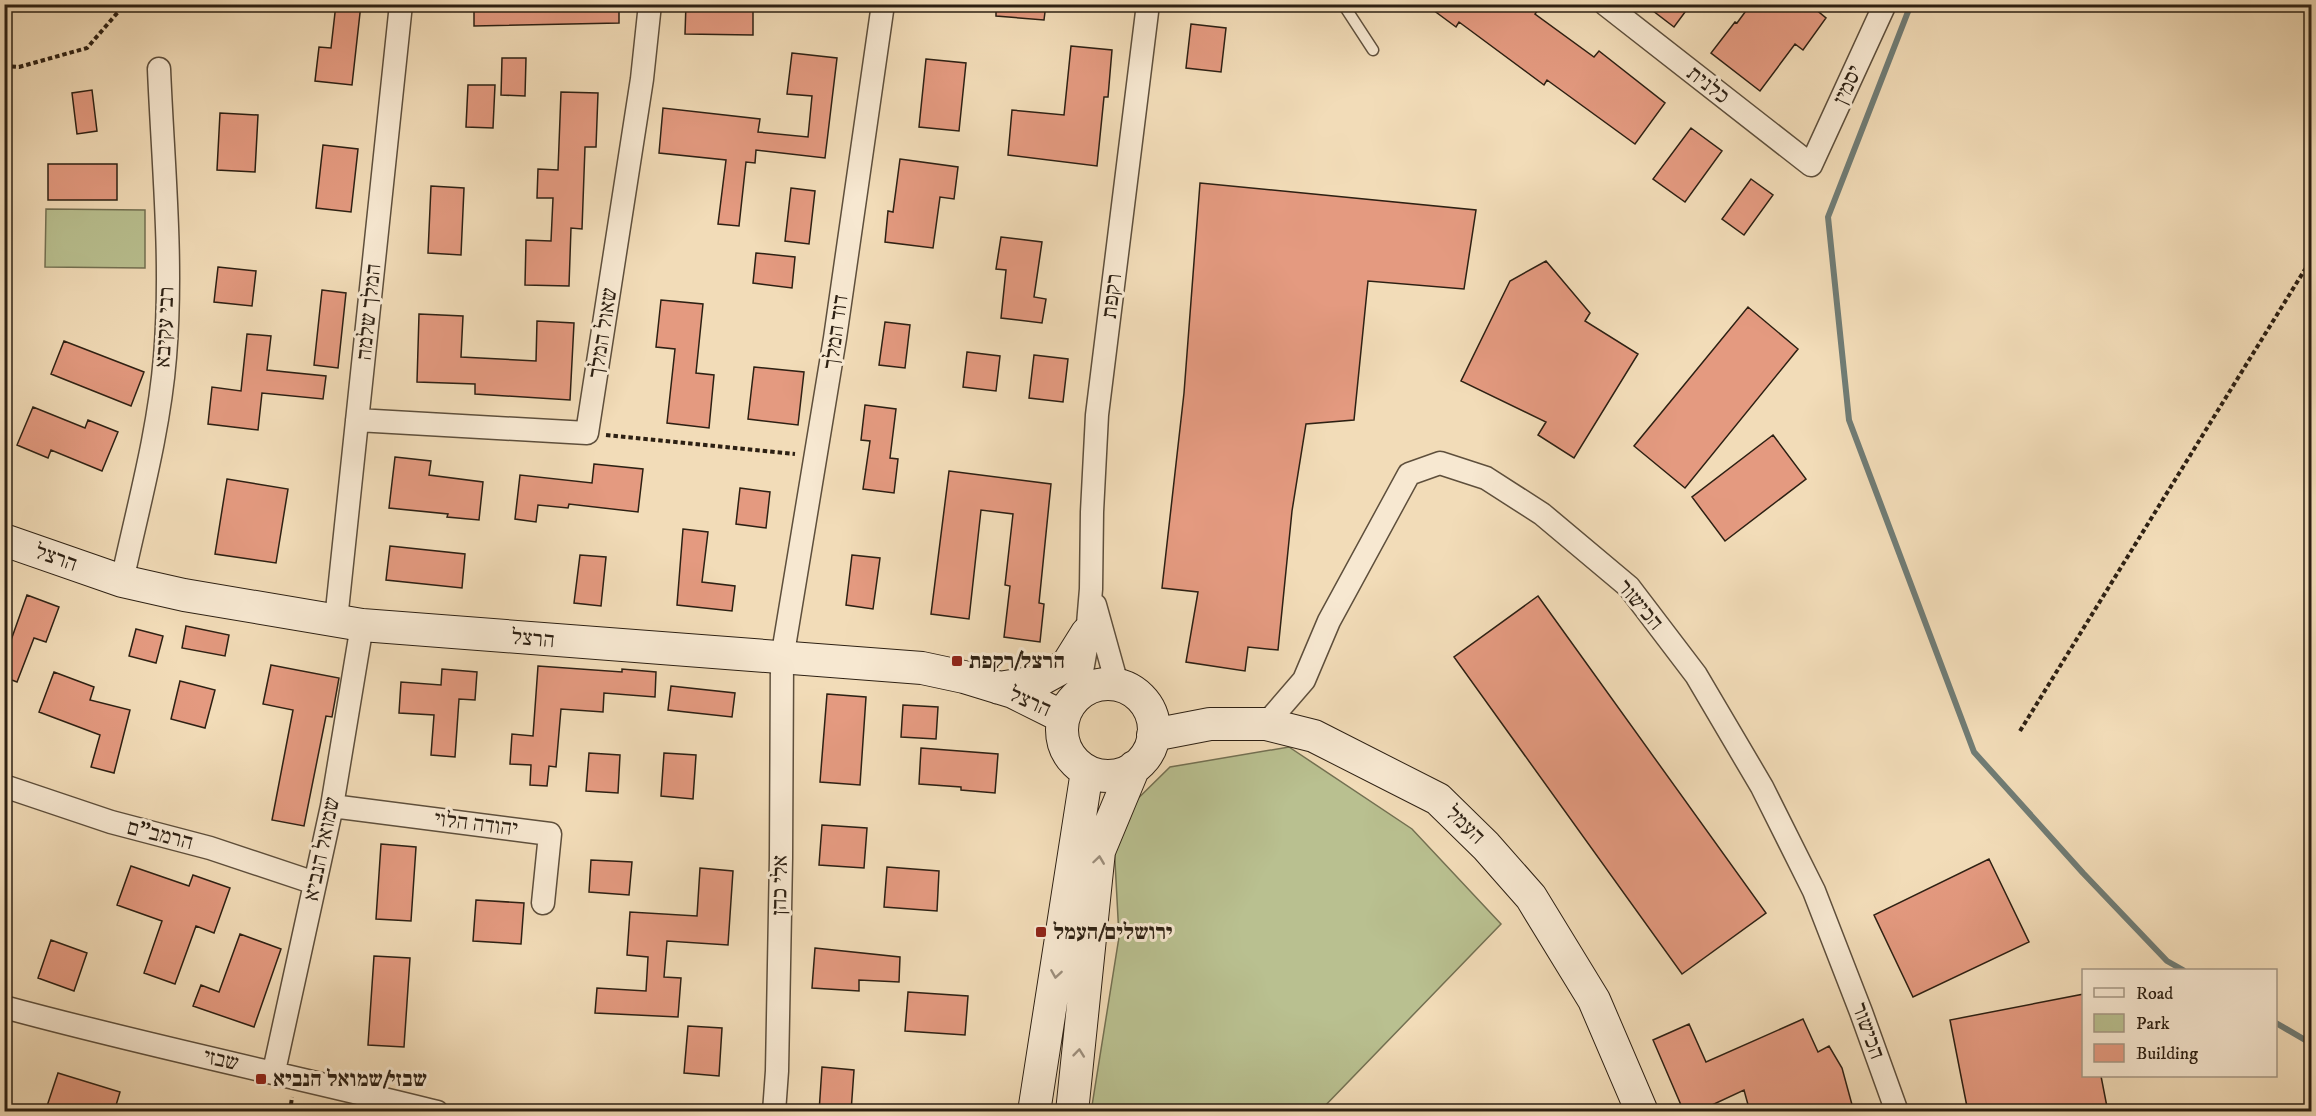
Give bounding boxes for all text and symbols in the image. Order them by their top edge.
street label: כלנית [1681,60,1735,110]
street label: יסמין [1827,61,1869,109]
street label: המלך שלמה [351,262,387,362]
street label: רקפת [1096,272,1128,320]
street label: רבי עקיבא [149,286,181,368]
street label: שאול המלך [583,286,623,380]
street label: דוד המלך [817,293,855,371]
street label: הרצל [31,538,81,578]
street label: הכישור [1611,574,1669,636]
street label: הרצל [510,624,556,654]
place label: הרצל/רקפת [969,648,1065,675]
marker: הרצל/רקפת [950,654,964,668]
street label: הרצל [1005,681,1055,723]
street label: שמואל הנביא [298,794,346,904]
street label: העמל [1440,800,1490,850]
street label: יהודה הלוי [433,805,519,843]
street label: הרמב"ם [124,814,196,856]
street label: אלי כהן [766,855,794,915]
one-way arrow [1092,855,1104,864]
place label: ירושלים/העמל [1053,919,1173,946]
marker: ירושלים/העמל [1034,925,1048,939]
one-way arrow [1051,969,1063,979]
legend [2082,969,2277,1077]
text: Road [2136,983,2173,1005]
street label: הכישור [1845,999,1891,1063]
text: Park [2136,1013,2170,1035]
street label: שבזי [201,1043,241,1077]
text: Building [2136,1043,2198,1065]
one-way arrow [1072,1049,1085,1058]
place label: שבזי/שמואל הנביא [273,1066,427,1093]
marker: שבזי/שמואל הנביא [254,1072,268,1086]

